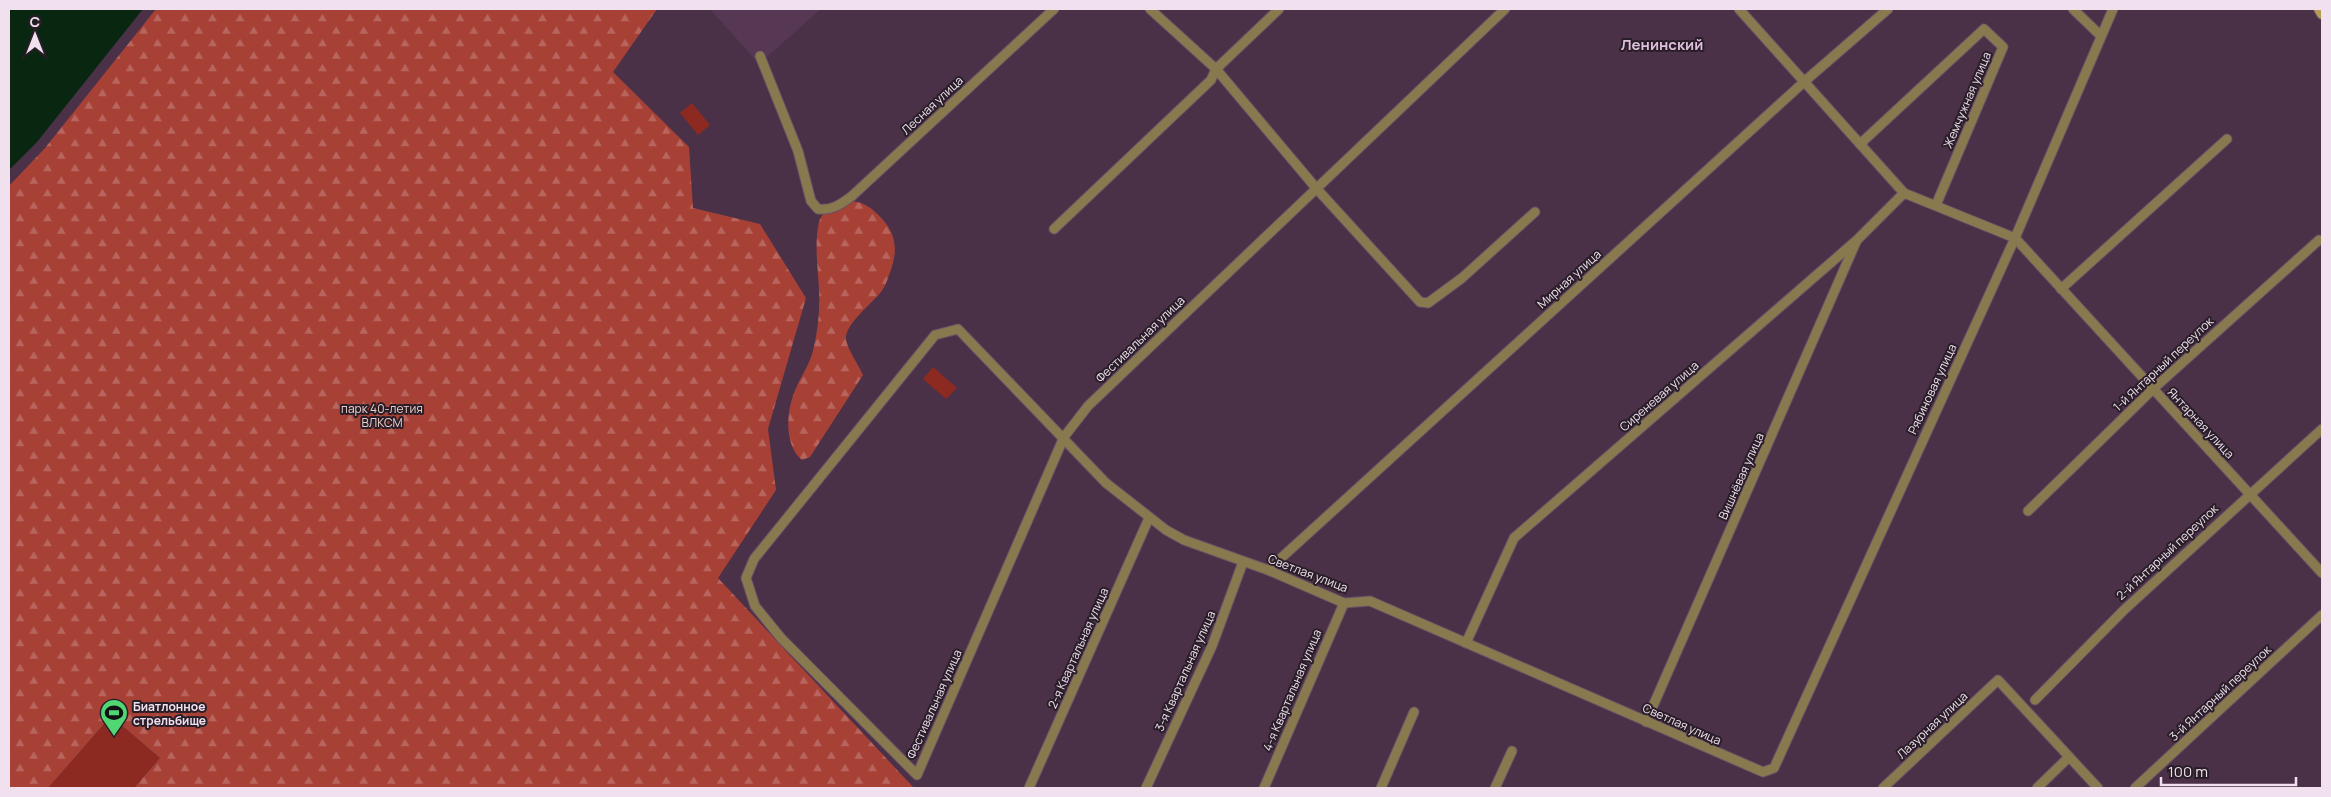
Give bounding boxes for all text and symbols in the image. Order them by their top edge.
north arrow [10,10,60,60]
text: С [30,12,40,31]
district label: Ленинский [1621,34,1703,55]
street label: Жемчужная улица [1939,49,1995,151]
street label: Лесная улица [897,72,967,138]
street label: Мирная улица [1533,246,1605,312]
street label: Фестивальная улица [1092,292,1188,386]
street label: 1-й Янтарный переулок [2109,312,2218,415]
street label: Рябиновая улица [1904,341,1960,437]
street label: Сиреневая улица [1616,357,1702,435]
street label: Янтарная улица [2164,384,2238,462]
park label: парк 40-летия ВЛКСМ [341,400,423,431]
street label: Вишнёвая улица [1714,430,1768,522]
street label: 2-й Янтарный переулок [2112,500,2222,604]
street label: Светлая улица [1266,550,1350,596]
street label: 2-я Квартальная улица [1044,585,1112,711]
street label: 3-я Квартальная улица [1151,608,1219,734]
street label: 4-я Квартальная улица [1259,626,1325,754]
street label: 3-й Янтарный переулок [2165,641,2275,745]
street label: Фестивальная улица [902,647,966,761]
street label: Лазурная улица [1893,688,1971,762]
sports icon: Биатлонное стрельбище [99,698,129,737]
place label: Биатлонное стрельбище [133,698,206,729]
street label: Светлая улица [1640,699,1724,749]
scale bar [2161,754,2296,786]
text: 100 m [2168,761,2208,782]

